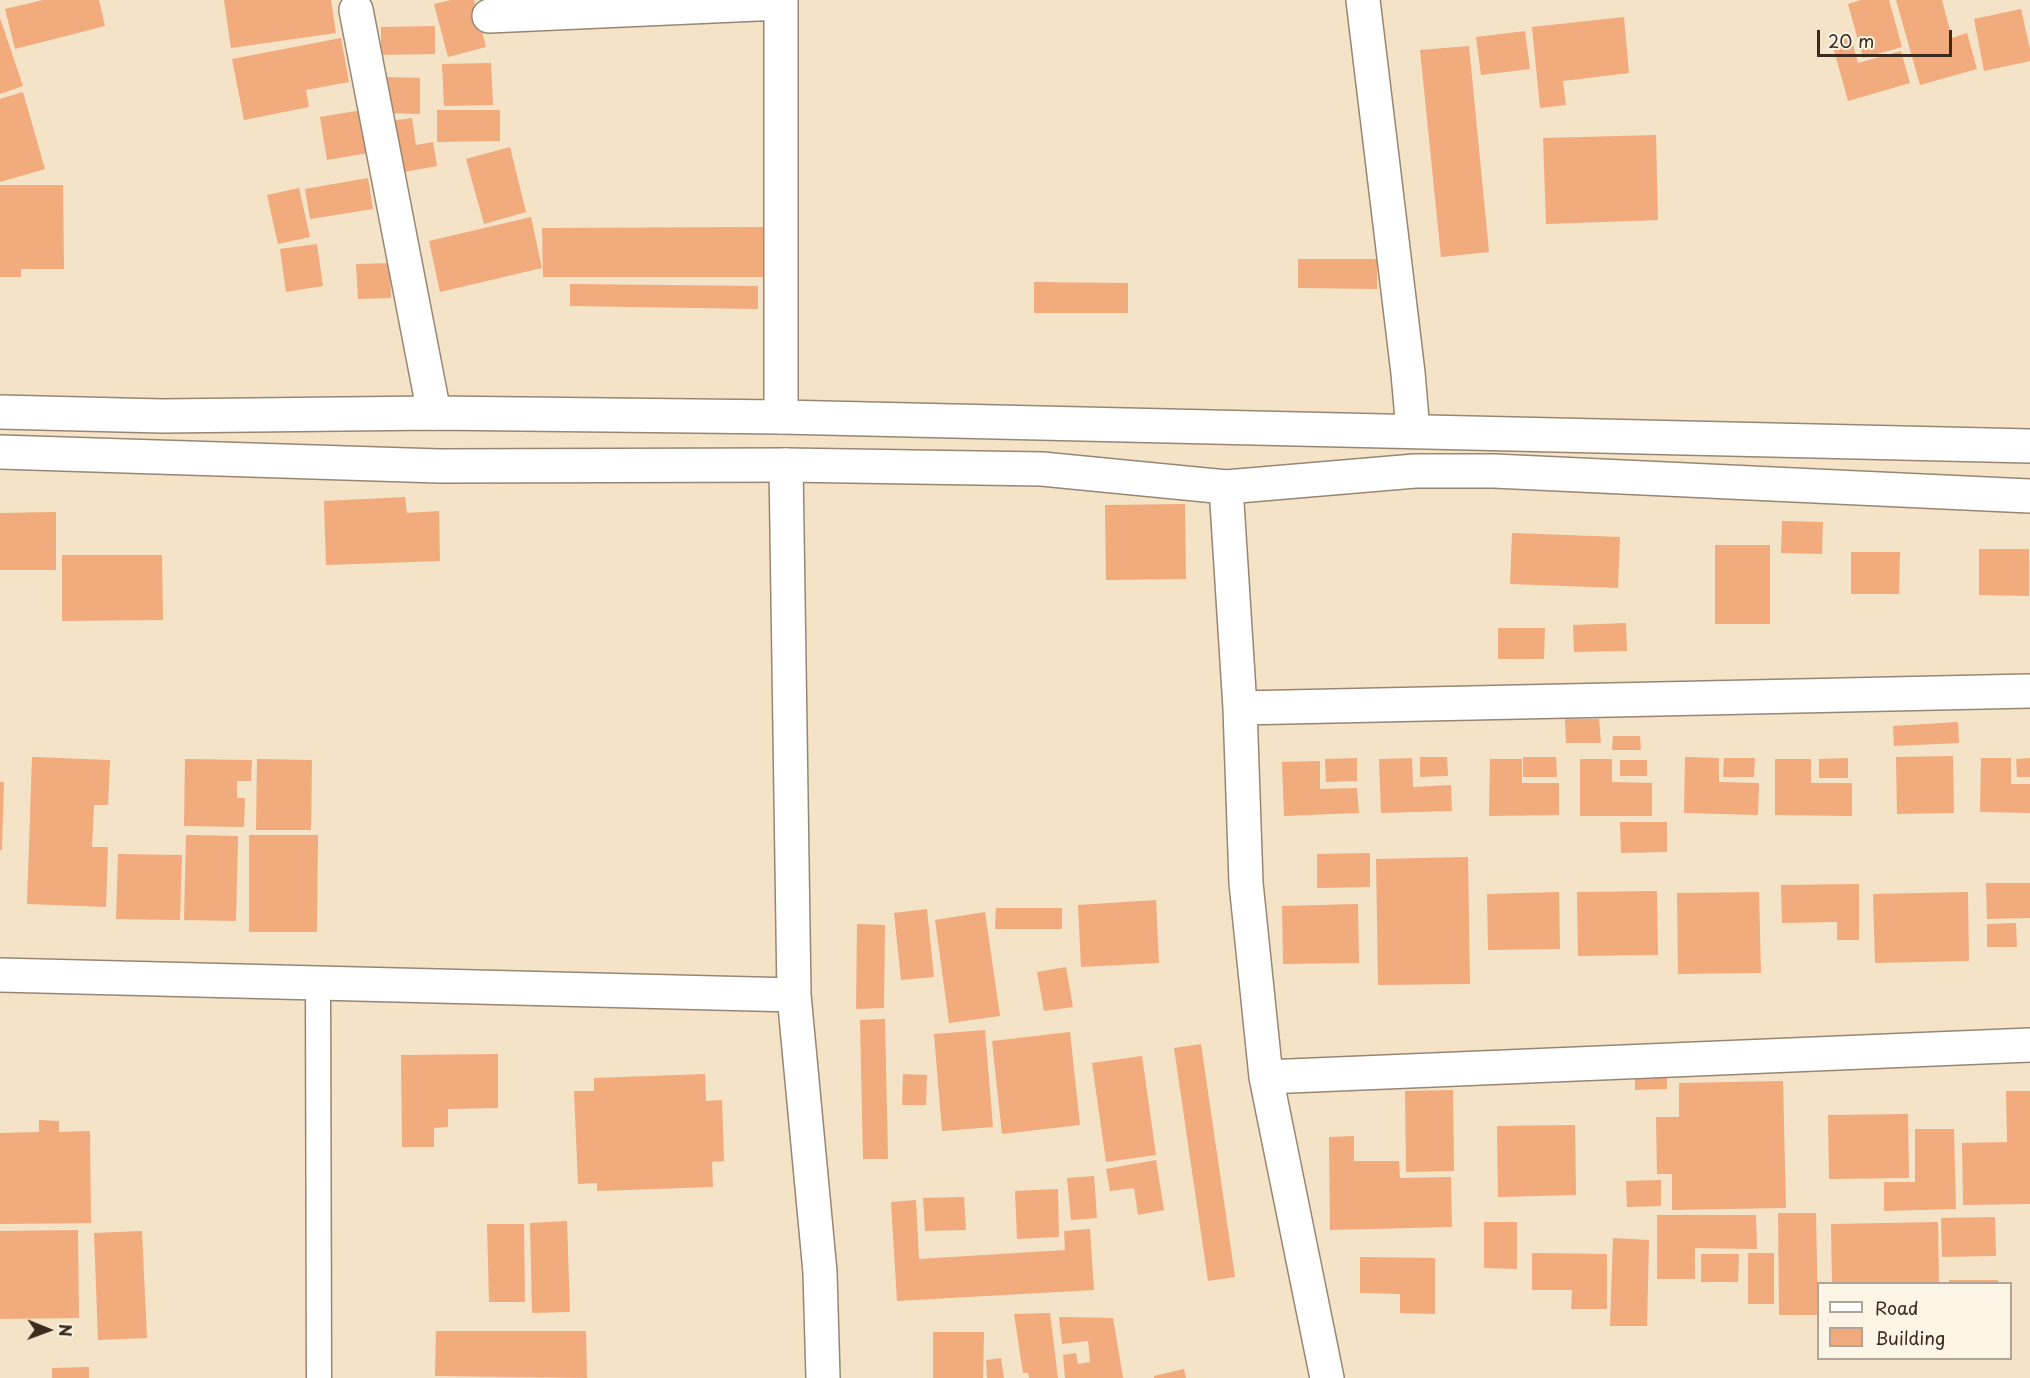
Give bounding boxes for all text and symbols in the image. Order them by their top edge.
scale bar [1820,18,1955,56]
text: 20 m [1828,27,1874,54]
legend [1817,1282,2012,1360]
text: Road [1875,1294,1919,1321]
north arrow [18,1300,78,1360]
text: N [54,1324,78,1337]
text: Building [1875,1324,1945,1351]

